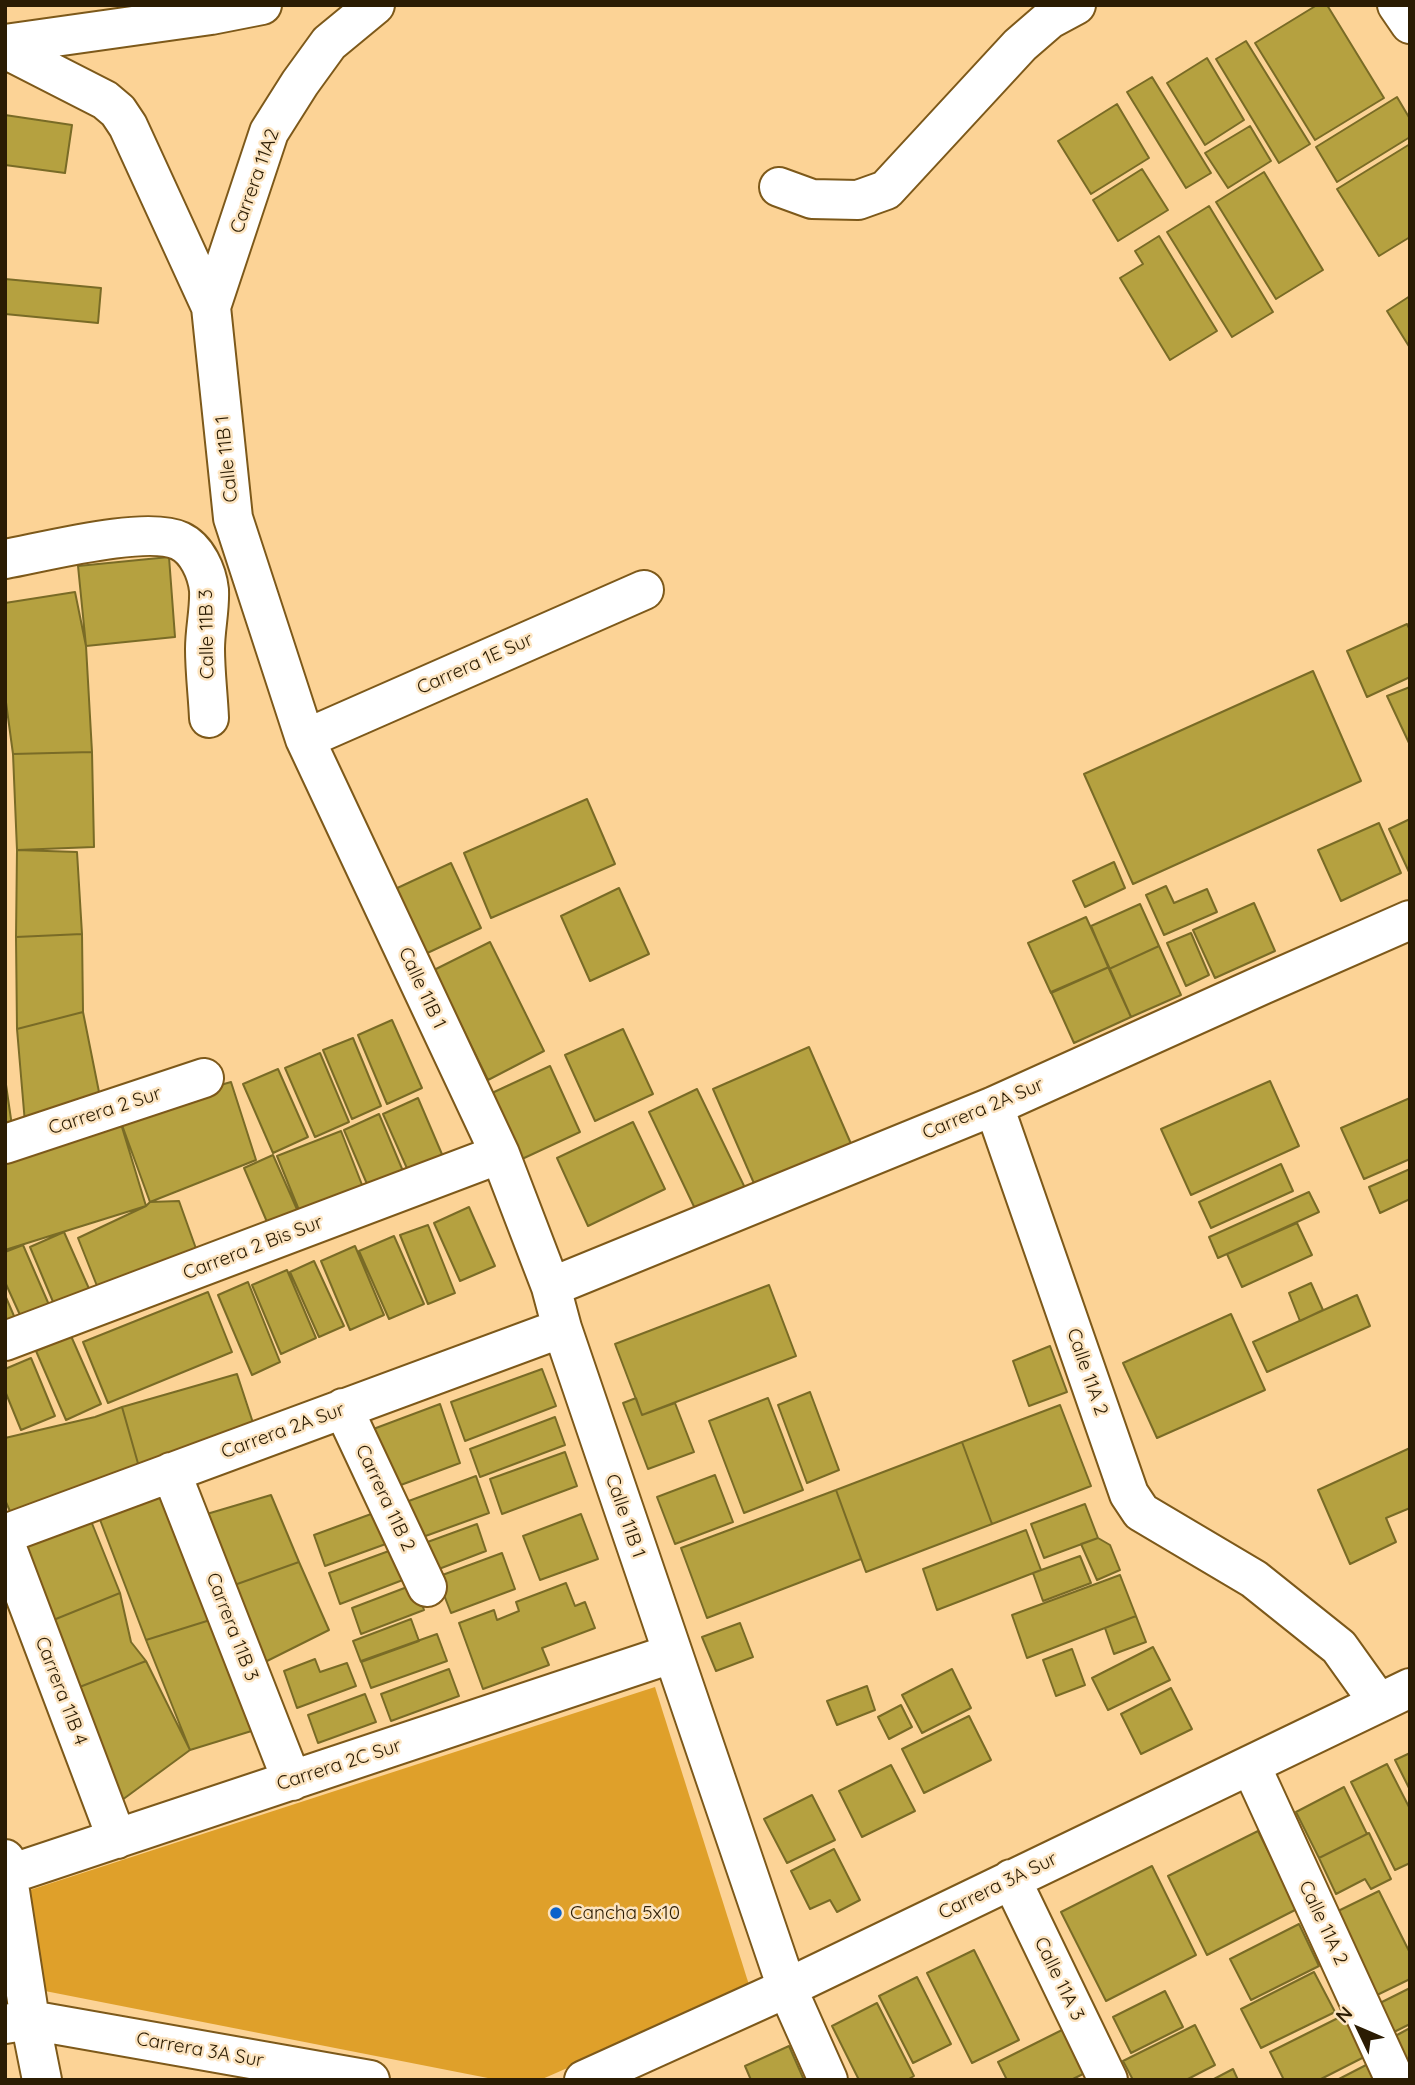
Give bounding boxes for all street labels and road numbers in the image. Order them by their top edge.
street label: Carrera 11A2 [226,126,284,236]
street label: Calle 11B 1 [211,415,243,503]
street label: Calle 11B 3 [195,589,219,679]
street label: Carrera 1E Sur [414,628,536,700]
street label: Calle 11B 1 [393,944,451,1032]
street label: Carrera 2A Sur [919,1073,1047,1145]
street label: Carrera 2 Sur [46,1082,164,1140]
street label: Carrera 2 Bis Sur [180,1211,326,1285]
street label: Calle 11A 2 [1061,1326,1113,1418]
street label: Carrera 2A Sur [218,1398,348,1464]
street label: Carrera 11B 2 [350,1441,420,1555]
street label: Calle 11B 1 [600,1471,650,1561]
street label: Carrera 11B 3 [201,1570,263,1684]
street label: Carrera 11B 4 [30,1634,92,1748]
street label: Carrera 2C Sur [274,1734,404,1796]
street label: Carrera 3A Sur [935,1848,1061,1924]
street label: Calle 11A 2 [1294,1877,1352,1969]
street label: Calle 11A 3 [1029,1934,1089,2024]
street label: Carrera 3A Sur [135,2028,265,2072]

